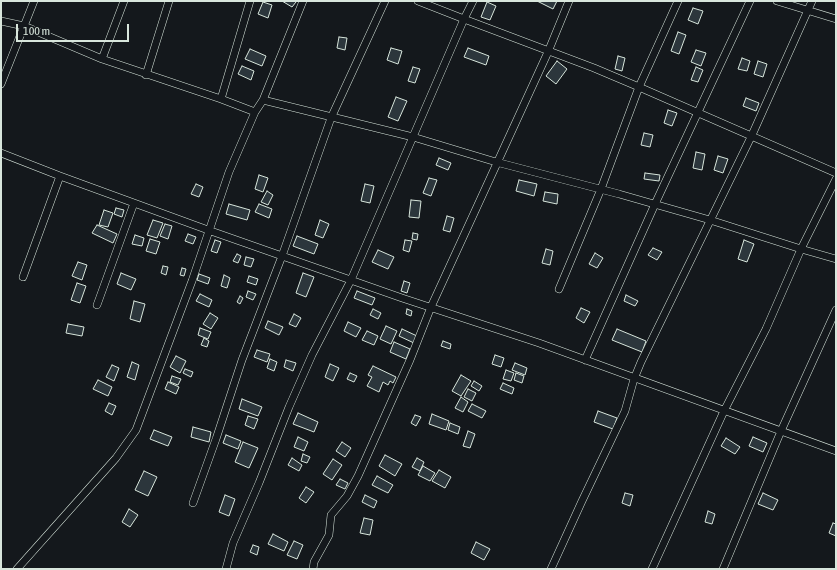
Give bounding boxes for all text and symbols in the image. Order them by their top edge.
scale bar [18,16,131,42]
text: 100 m [23,24,50,38]

